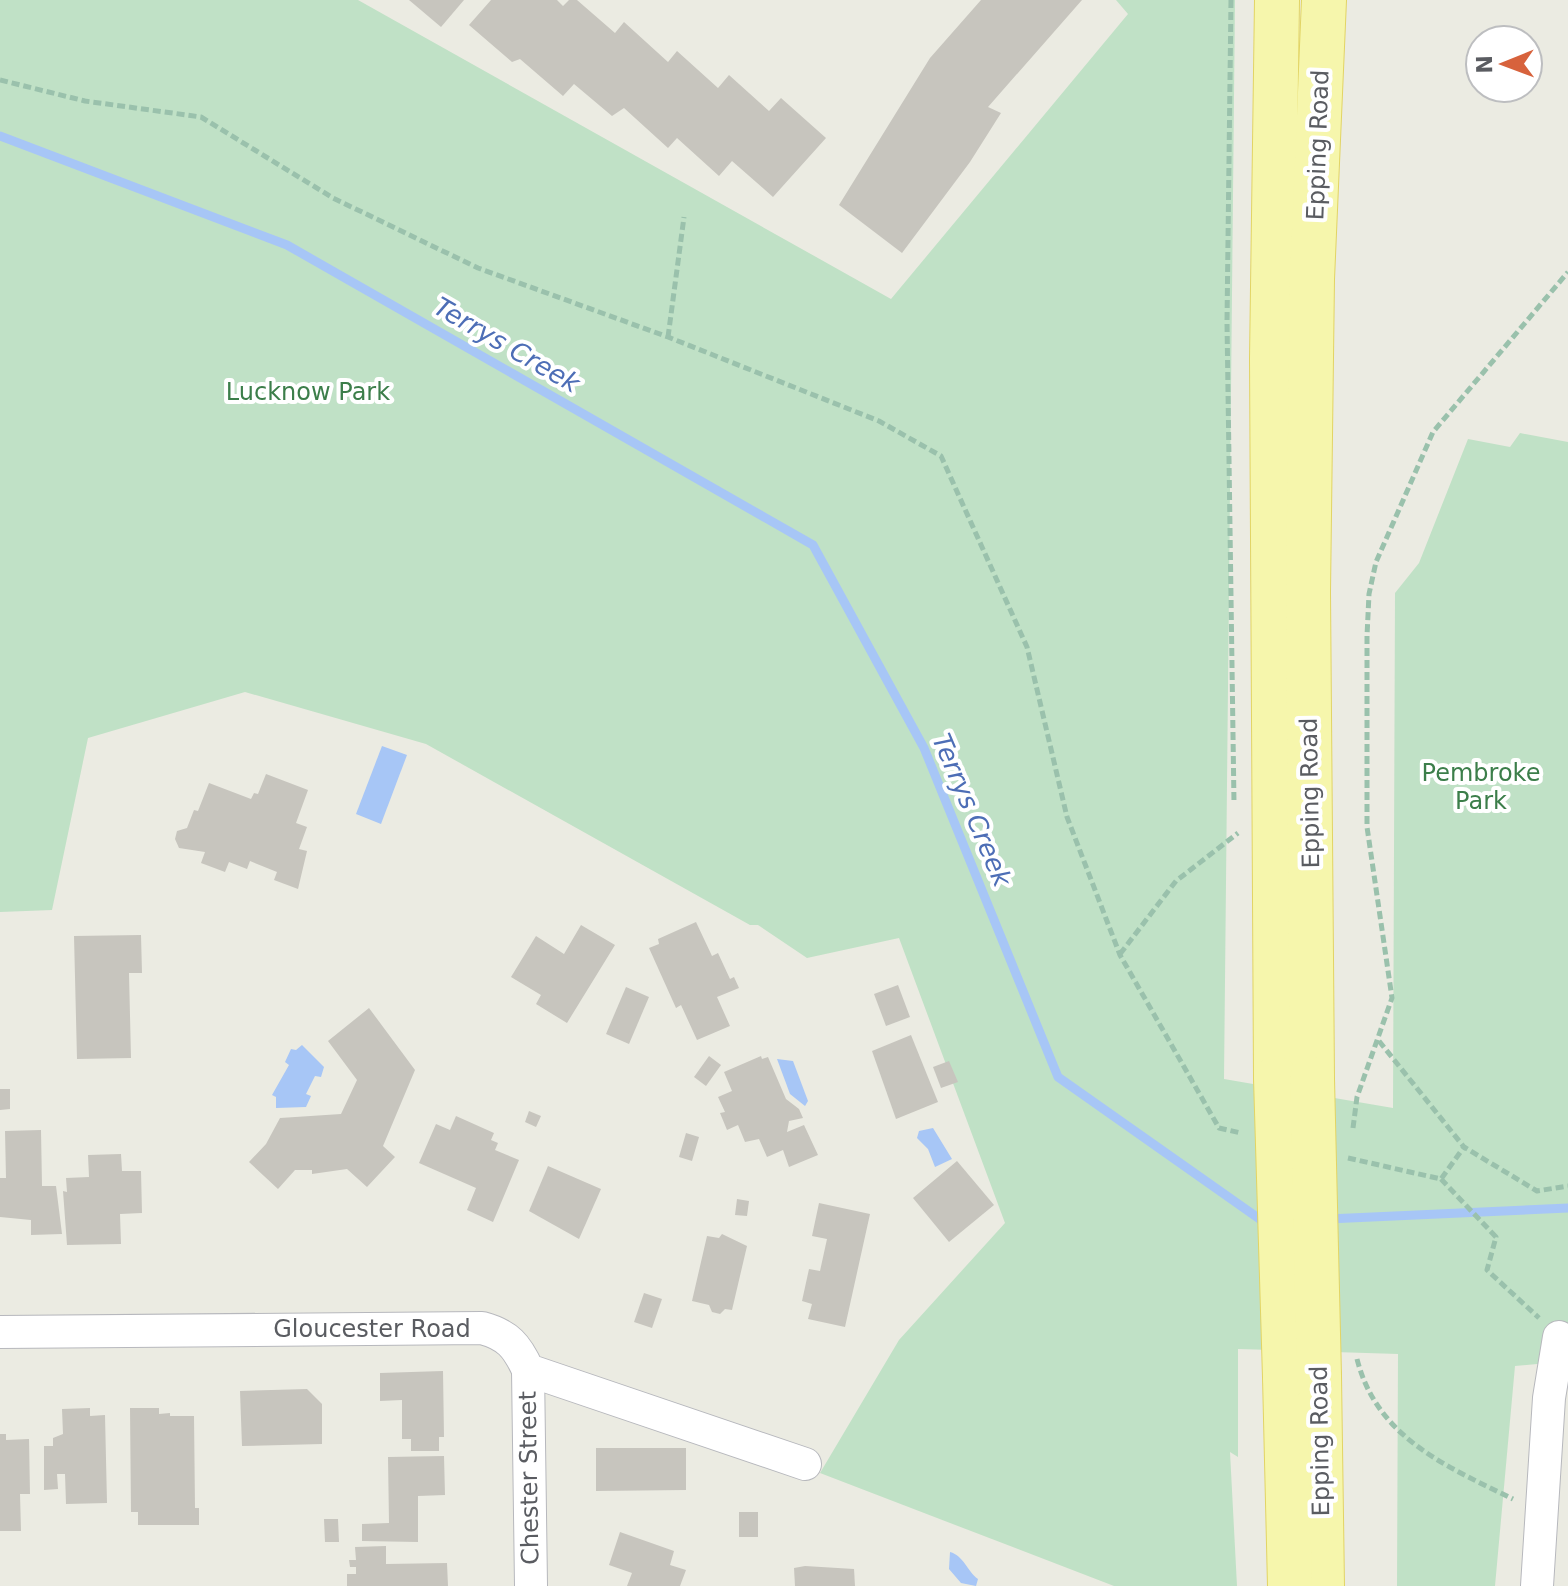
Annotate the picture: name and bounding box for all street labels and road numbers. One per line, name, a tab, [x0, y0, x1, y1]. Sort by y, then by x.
street label: Epping Road	[1301, 69, 1335, 221]
street label: Epping Road	[1295, 717, 1325, 869]
street label: Gloucester Road	[273, 1315, 471, 1343]
street label: Epping Road	[1305, 1365, 1335, 1517]
street label: Chester Street	[513, 1391, 545, 1565]

